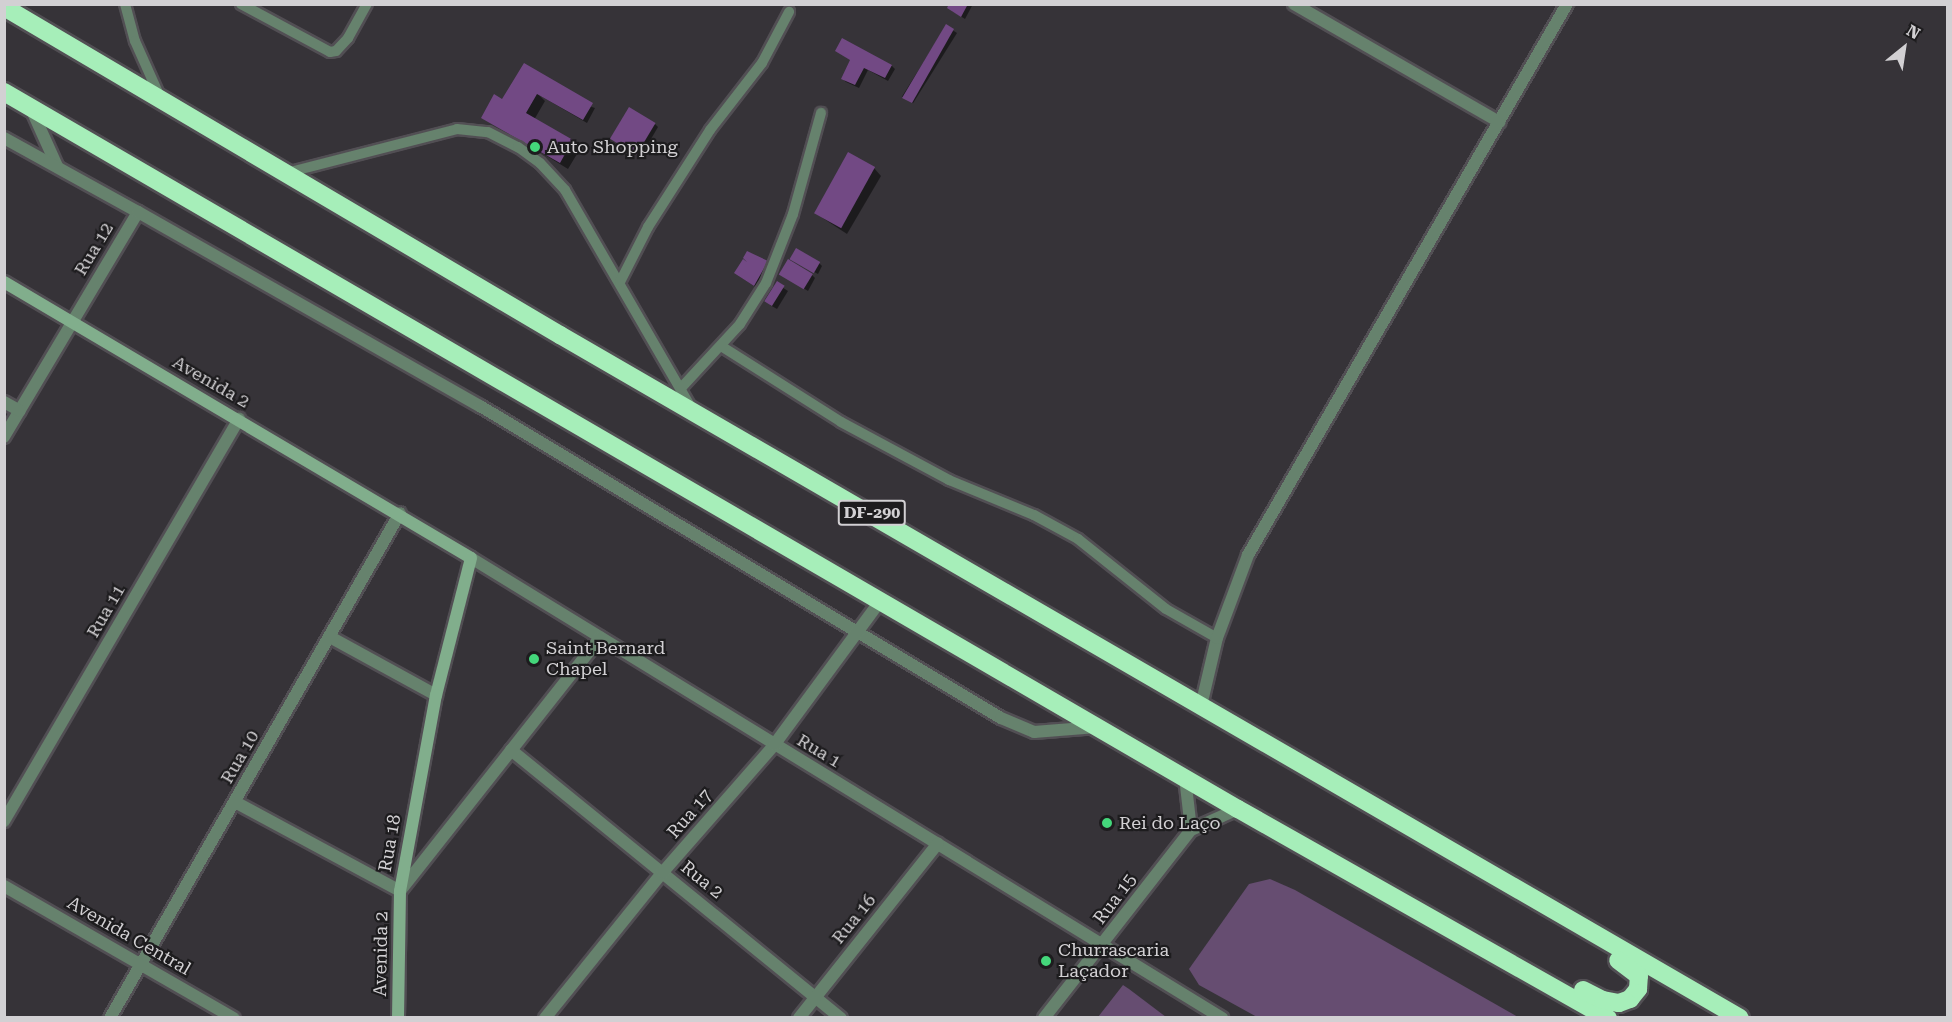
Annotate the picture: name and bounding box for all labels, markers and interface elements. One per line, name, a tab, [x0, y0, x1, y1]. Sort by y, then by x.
north arrow	[1874, 18, 1934, 78]
text: N	[1903, 21, 1923, 43]
place label: Auto Shopping	[547, 136, 678, 158]
marker: Auto Shopping	[528, 140, 542, 154]
street label: Rua 12	[70, 219, 118, 279]
street label: Avenida 2	[169, 351, 253, 413]
road number: DF-290	[838, 500, 906, 526]
street label: Rua 11	[82, 581, 130, 641]
place label: Saint Bernard Chapel	[546, 638, 665, 680]
marker: Saint Bernard Chapel	[527, 652, 541, 666]
street label: Rua 10	[216, 727, 264, 787]
street label: Rua 1	[793, 729, 845, 773]
street label: Rua 17	[663, 785, 717, 843]
place label: Rei do Laço	[1119, 812, 1221, 834]
street label: Rua 18	[374, 813, 406, 873]
marker: Rei do Laço	[1100, 816, 1114, 830]
street label: Rua 2	[677, 857, 727, 903]
street label: Rua 15	[1089, 869, 1141, 929]
street label: Rua 16	[827, 890, 881, 948]
street label: Avenida Central	[63, 892, 195, 980]
street label: Avenida 2	[369, 911, 393, 997]
place label: Churrascaria Laçador	[1058, 940, 1169, 982]
marker: Churrascaria Laçador	[1039, 954, 1053, 968]

